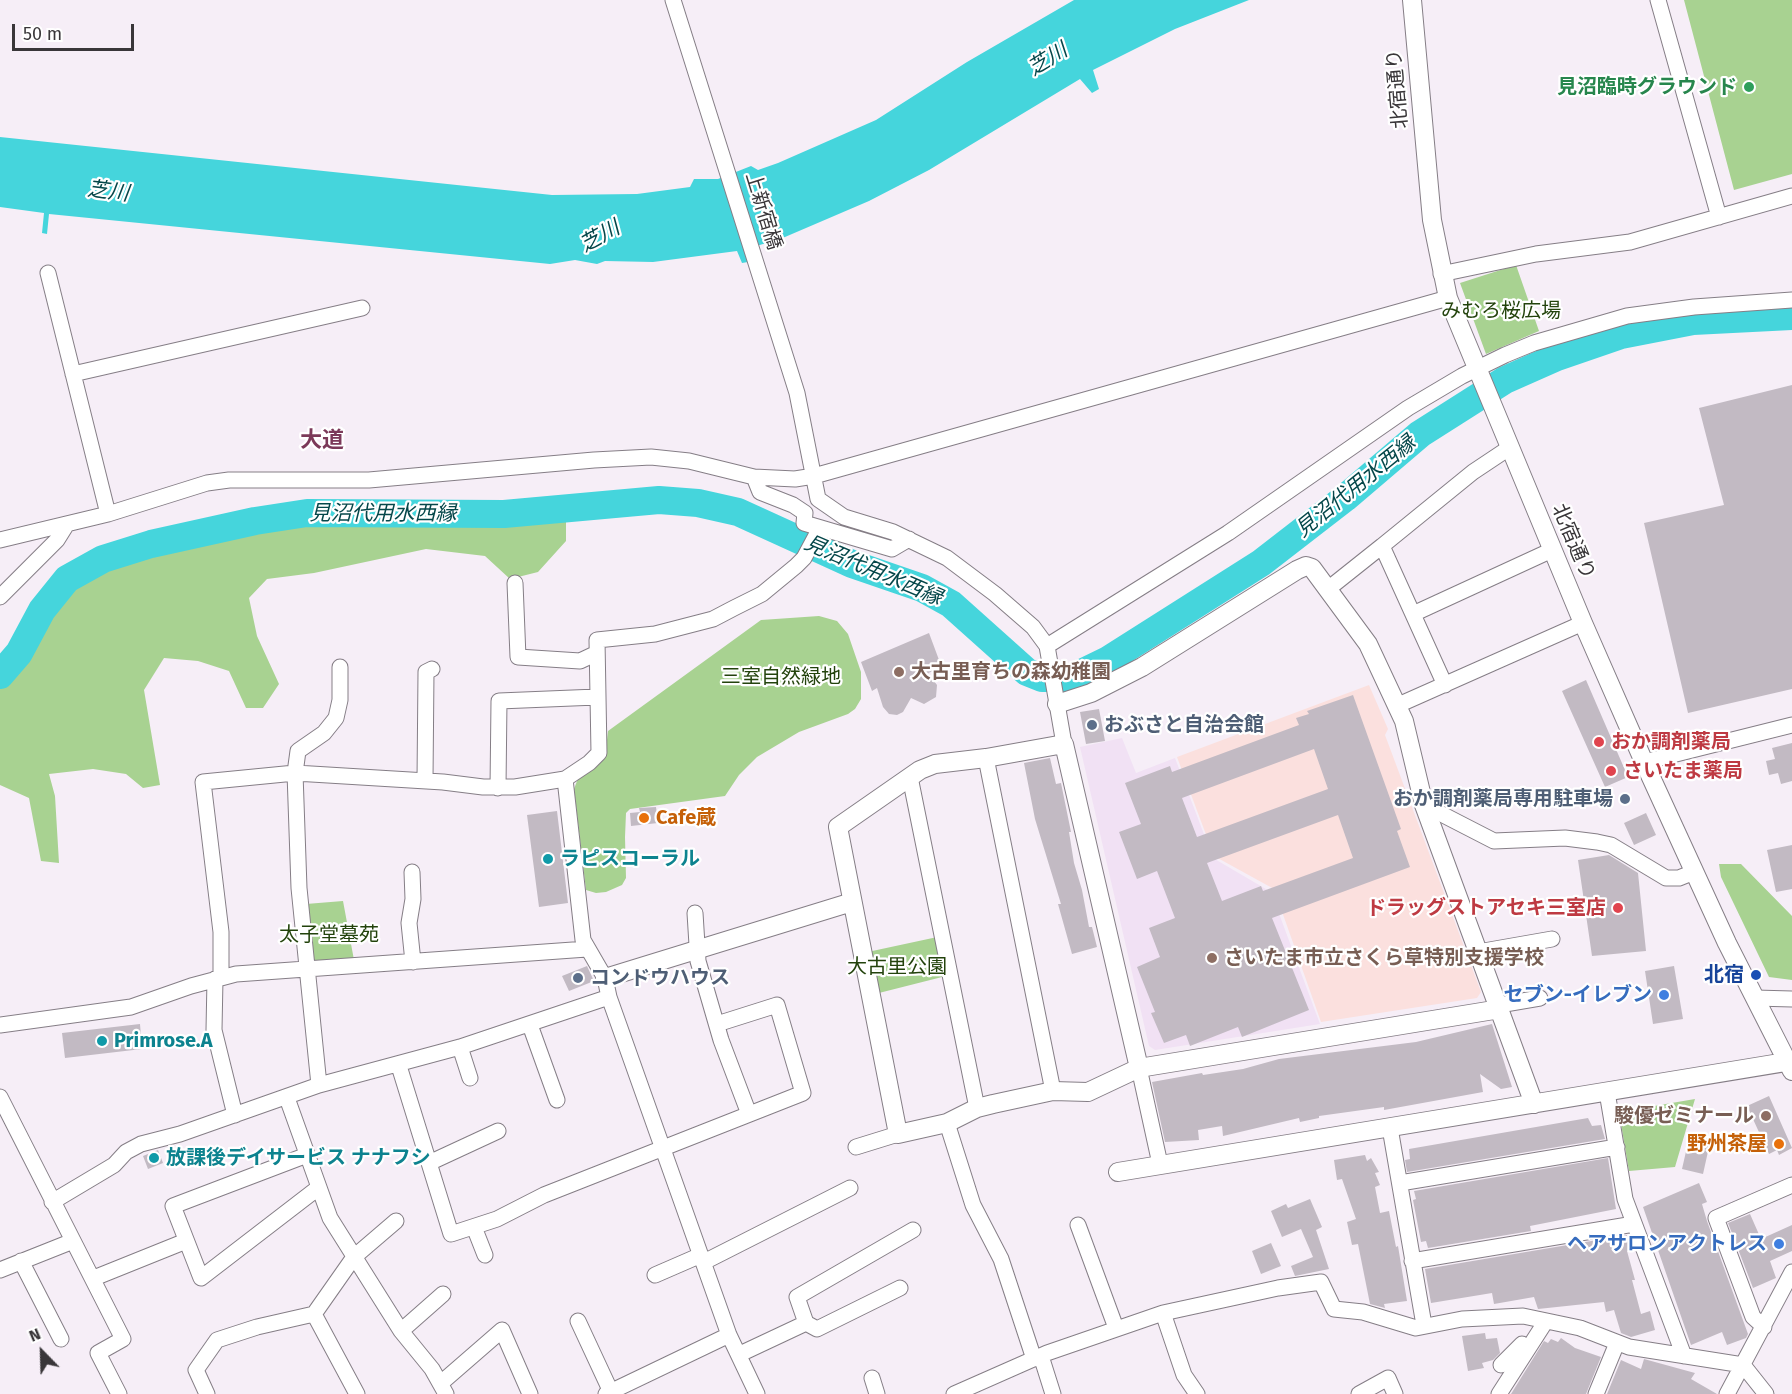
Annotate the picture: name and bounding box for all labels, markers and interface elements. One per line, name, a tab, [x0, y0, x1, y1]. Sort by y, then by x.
scale bar	[15, 12, 136, 50]
text: 50 m	[23, 23, 62, 45]
water label: 芝川	[1024, 38, 1072, 82]
street label: 北宿通り	[1383, 48, 1413, 130]
place label: 見沼臨時グラウンド	[1557, 75, 1737, 99]
marker: 見沼臨時グラウンド	[1742, 80, 1756, 94]
street label: 上新宿橋	[740, 169, 786, 253]
water label: 芝川	[86, 177, 130, 207]
water label: 芝川	[576, 216, 624, 258]
park label: みむろ桜広場	[1441, 299, 1561, 323]
district label: 大道	[300, 428, 344, 454]
water label: 見沼代用水西縁	[1291, 431, 1421, 543]
street label: 北宿通り	[1546, 500, 1600, 584]
water label: 見沼代用水西縁	[310, 501, 456, 527]
water label: 見沼代用水西縁	[800, 531, 946, 611]
place label: 大古里育ちの森幼稚園	[911, 660, 1111, 684]
park label: 三室自然緑地	[721, 665, 841, 689]
marker: 大古里育ちの森幼稚園	[892, 665, 906, 679]
place label: おぶさと自治会館	[1104, 713, 1264, 737]
marker: おぶさと自治会館	[1085, 718, 1099, 732]
place label: おか調剤薬局	[1611, 730, 1731, 754]
marker: おか調剤薬局	[1592, 735, 1606, 749]
place label: さいたま薬局	[1623, 759, 1743, 783]
marker: さいたま薬局	[1604, 764, 1618, 778]
place label: おか調剤薬局専用駐車場	[1393, 787, 1613, 811]
marker: おか調剤薬局専用駐車場	[1618, 792, 1632, 806]
place label: Cafe蔵	[656, 806, 716, 830]
marker: Cafe蔵	[637, 811, 651, 825]
place label: ラピスコーラル	[560, 847, 700, 871]
marker: ラピスコーラル	[541, 852, 555, 866]
place label: ドラッグストアセキ三室店	[1366, 896, 1606, 920]
marker: ドラッグストアセキ三室店	[1611, 901, 1625, 915]
park label: 太子堂墓苑	[279, 923, 379, 947]
place label: さいたま市立さくら草特別支援学校	[1224, 946, 1544, 970]
marker: さいたま市立さくら草特別支援学校	[1205, 951, 1219, 965]
park label: 大古里公園	[847, 955, 947, 979]
place label: 北宿	[1704, 963, 1744, 987]
place label: コンドウハウス	[590, 966, 730, 990]
marker: 北宿	[1749, 968, 1763, 982]
marker: コンドウハウス	[571, 971, 585, 985]
place label: セブン-イレブン	[1504, 983, 1652, 1007]
marker: セブン-イレブン	[1657, 988, 1671, 1002]
place label: Primrose.A	[114, 1029, 213, 1053]
marker: Primrose.A	[95, 1034, 109, 1048]
place label: 駿優ゼミナール	[1614, 1104, 1754, 1128]
marker: 駿優ゼミナール	[1759, 1109, 1773, 1123]
place label: 野州茶屋	[1687, 1132, 1767, 1156]
marker: 野州茶屋	[1772, 1137, 1786, 1151]
place label: 放課後デイサービス ナナフシ	[166, 1146, 431, 1170]
marker: 放課後デイサービス ナナフシ	[147, 1151, 161, 1165]
place label: ヘアサロンアクトレス	[1567, 1232, 1767, 1256]
marker: ヘアサロンアクトレス	[1772, 1237, 1786, 1251]
north arrow	[12, 1322, 72, 1382]
text: N	[26, 1324, 43, 1346]

